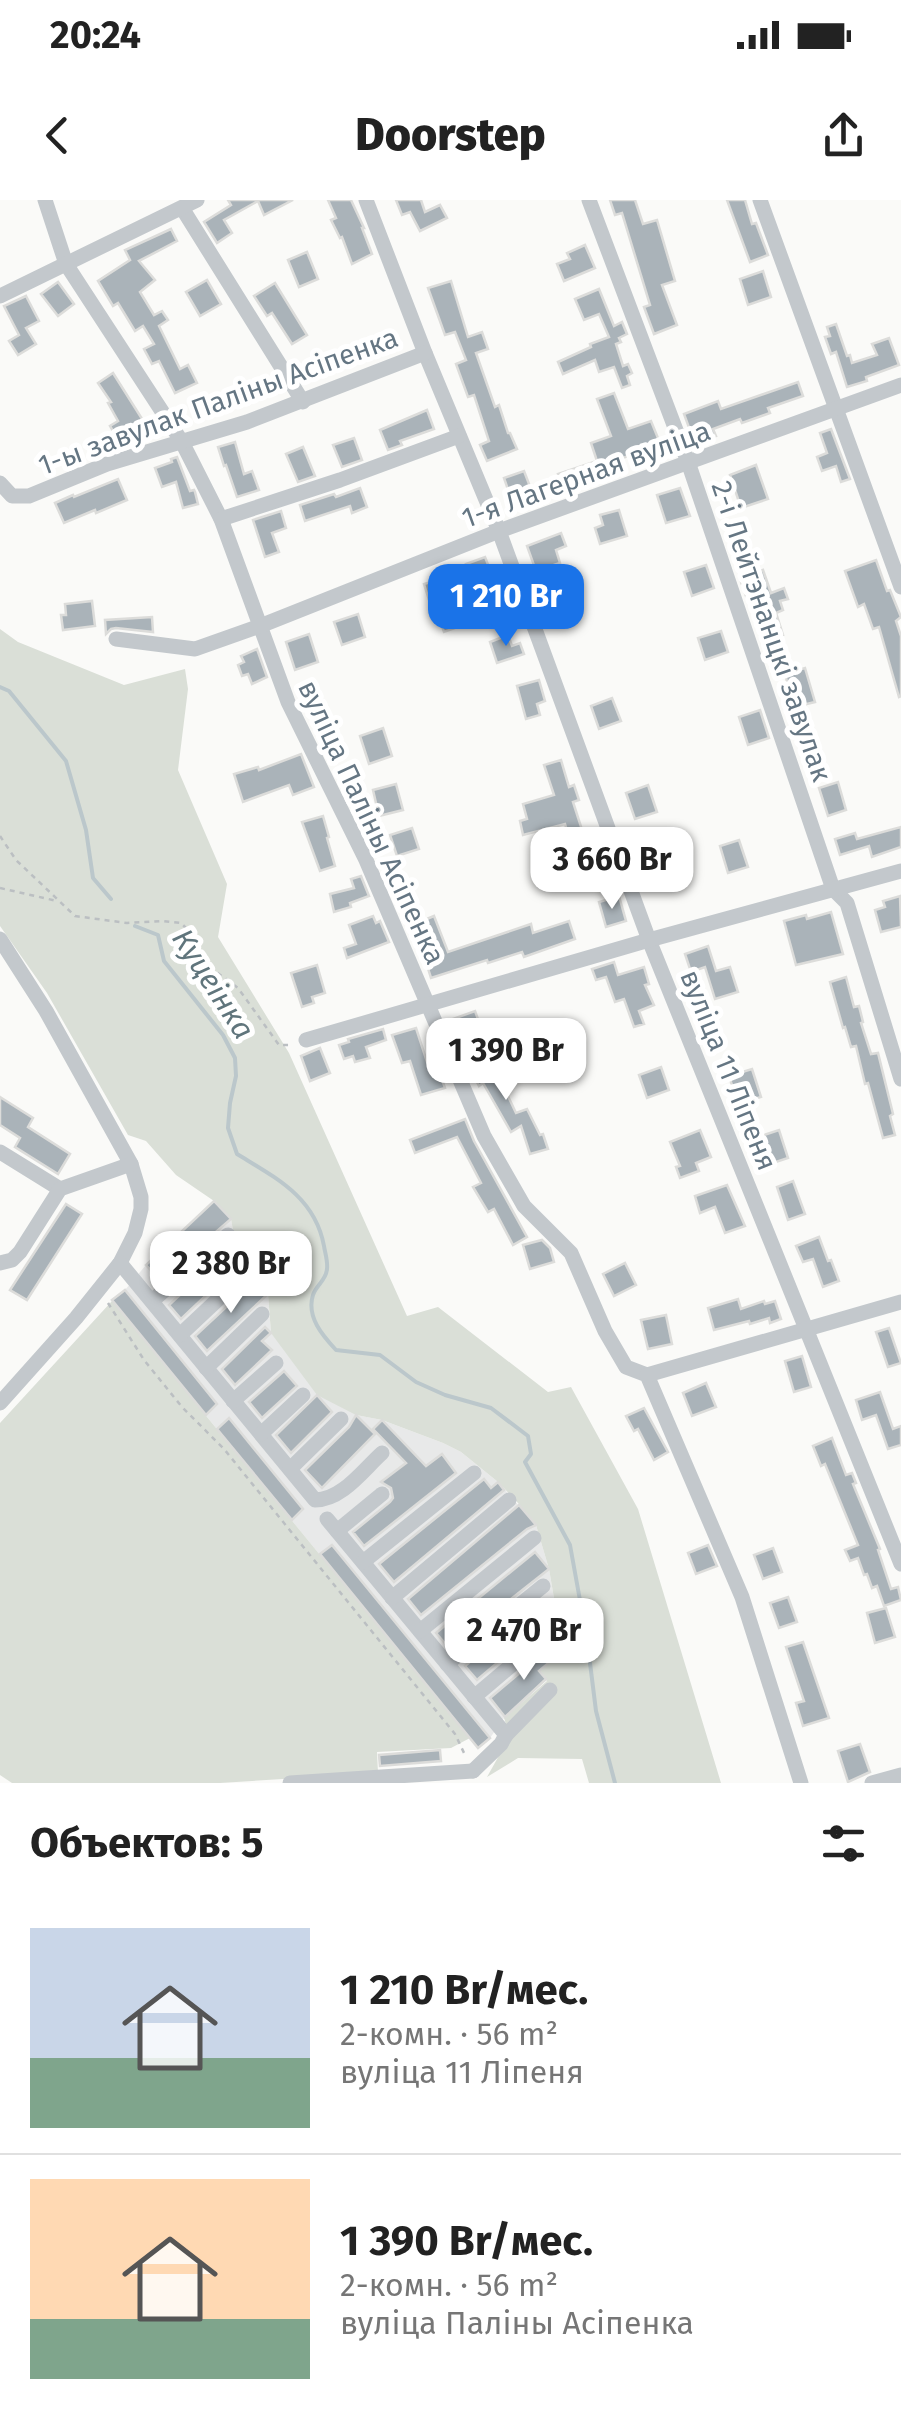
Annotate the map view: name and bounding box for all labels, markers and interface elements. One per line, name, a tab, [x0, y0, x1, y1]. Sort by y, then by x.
text: 20:24	[50, 12, 141, 58]
icon: back	[30, 108, 85, 163]
text: Doorstep	[355, 108, 546, 162]
icon: share	[816, 108, 871, 163]
street label: 1-ы завулак Паліны Асіпенка	[34, 321, 403, 482]
street label: 1-я Лагерная вуліца	[457, 414, 715, 535]
street label: 2-і Лейтэнанцкі завулак	[705, 477, 839, 786]
pin: 1 210 Br	[403, 564, 609, 649]
text: 1 210 Br	[450, 577, 562, 615]
street label: вуліца Паліны Асіпенка	[291, 675, 452, 970]
pin: 3 660 Br	[509, 827, 715, 912]
text: 3 660 Br	[552, 840, 672, 878]
water label: Куцеінка	[164, 922, 262, 1046]
street label: вуліца 11 Ліпеня	[673, 965, 784, 1175]
pin: 1 390 Br	[403, 1018, 609, 1103]
text: 1 390 Br	[448, 1031, 564, 1069]
pin: 2 380 Br	[128, 1231, 334, 1316]
text: 2 380 Br	[172, 1244, 290, 1282]
pin: 2 470 Br	[421, 1598, 627, 1683]
text: 2 470 Br	[467, 1611, 581, 1649]
icon: filters	[816, 1816, 871, 1871]
text: Объектов: 5	[30, 1818, 263, 1868]
text: 1 210 Br/мес.	[340, 1965, 588, 2015]
icon: home	[110, 1968, 230, 2088]
text: 2-комн. · 56 m²	[340, 2015, 558, 2053]
text: вуліца 11 Ліпеня	[340, 2053, 584, 2091]
text: 1 390 Br/мес.	[340, 2216, 593, 2266]
icon: home	[110, 2219, 230, 2339]
text: 2-комн. · 56 m²	[340, 2266, 558, 2304]
text: вуліца Паліны Асіпенка	[340, 2304, 694, 2342]

